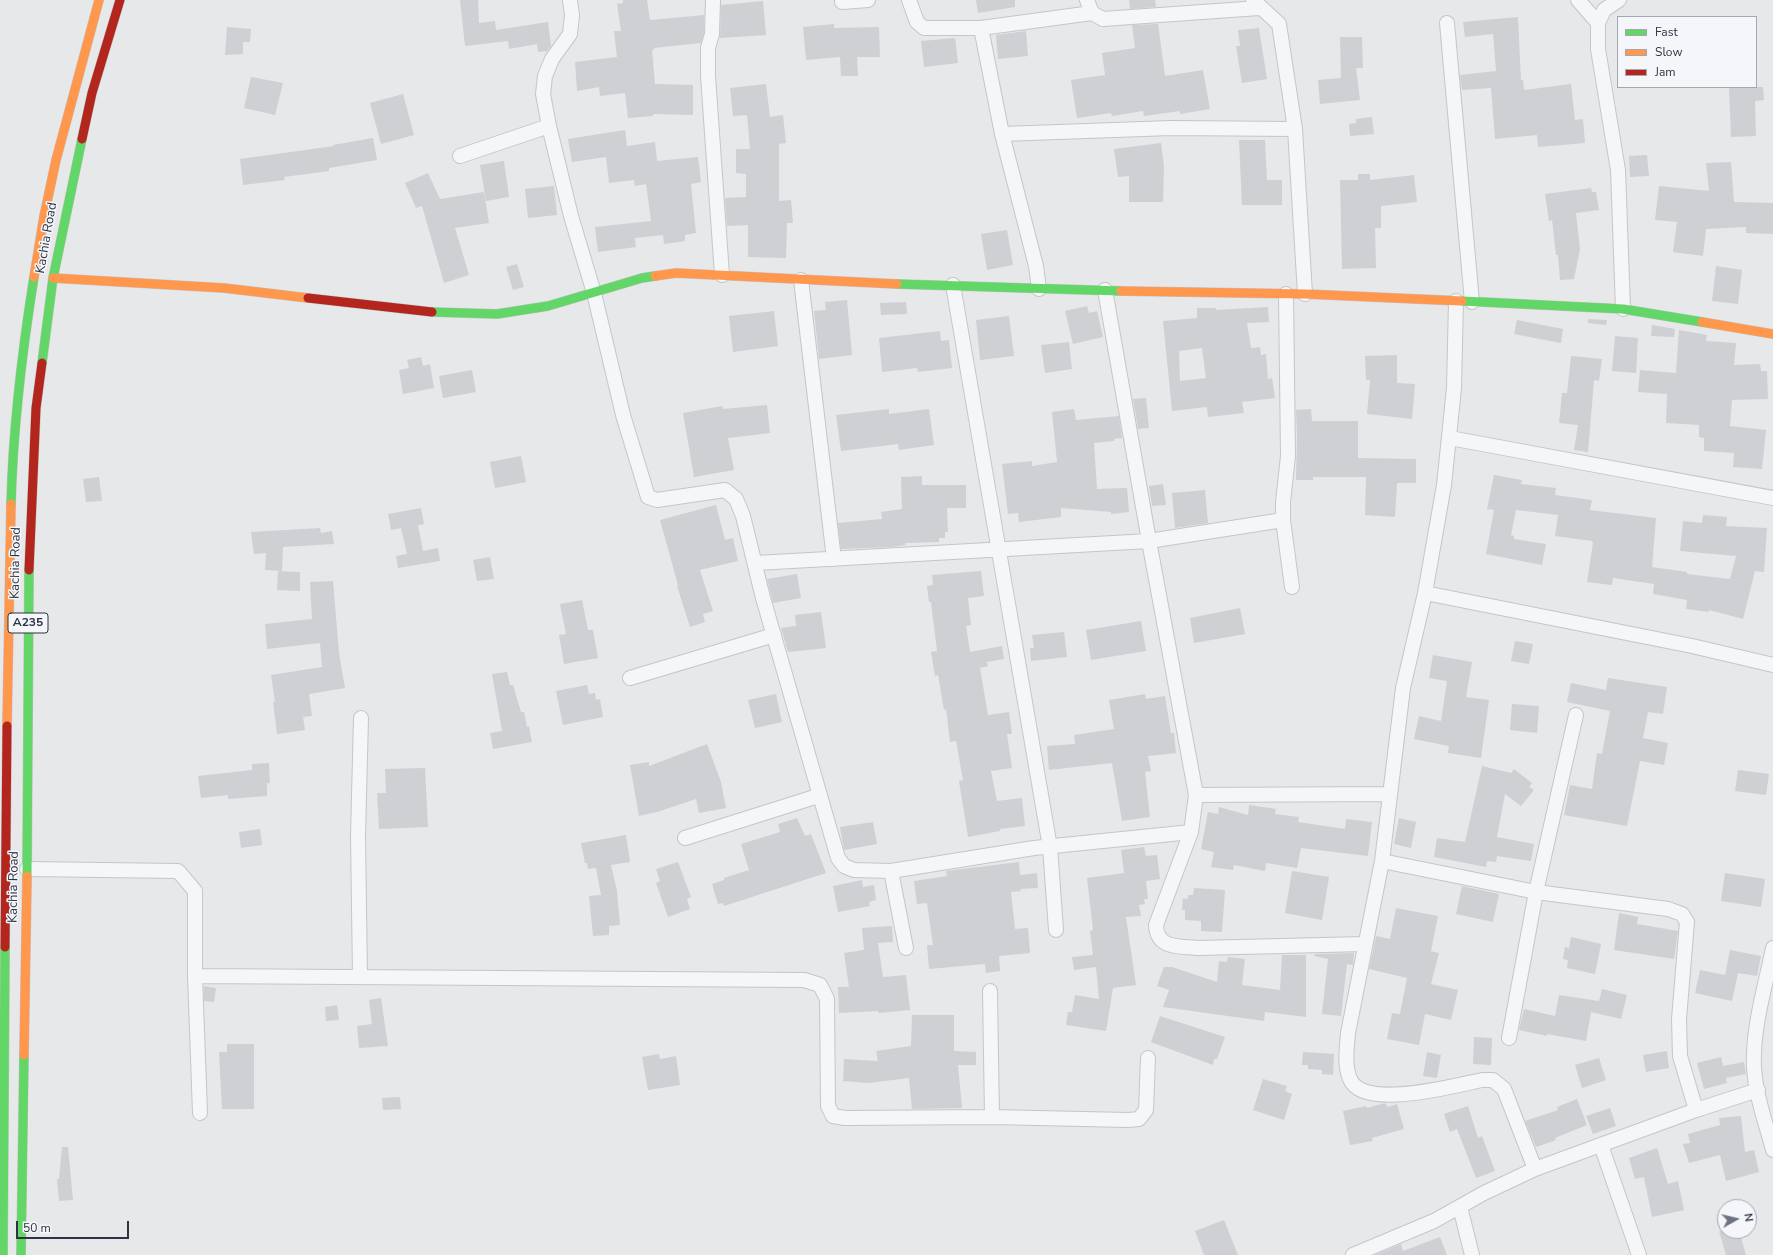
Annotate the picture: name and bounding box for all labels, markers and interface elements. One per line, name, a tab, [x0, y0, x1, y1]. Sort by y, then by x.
legend	[1617, 16, 1757, 88]
text: Fast	[1655, 24, 1678, 40]
text: Slow	[1655, 44, 1683, 60]
text: Jam	[1655, 64, 1676, 80]
street label: Kachia Road	[33, 201, 61, 275]
street label: Kachia Road	[8, 527, 24, 599]
road number: A235	[8, 613, 48, 633]
street label: Kachia Road	[6, 851, 22, 923]
north arrow	[1717, 1199, 1757, 1239]
text: N	[1740, 1212, 1756, 1223]
scale bar	[18, 1213, 131, 1239]
text: 50 m	[23, 1220, 51, 1236]

